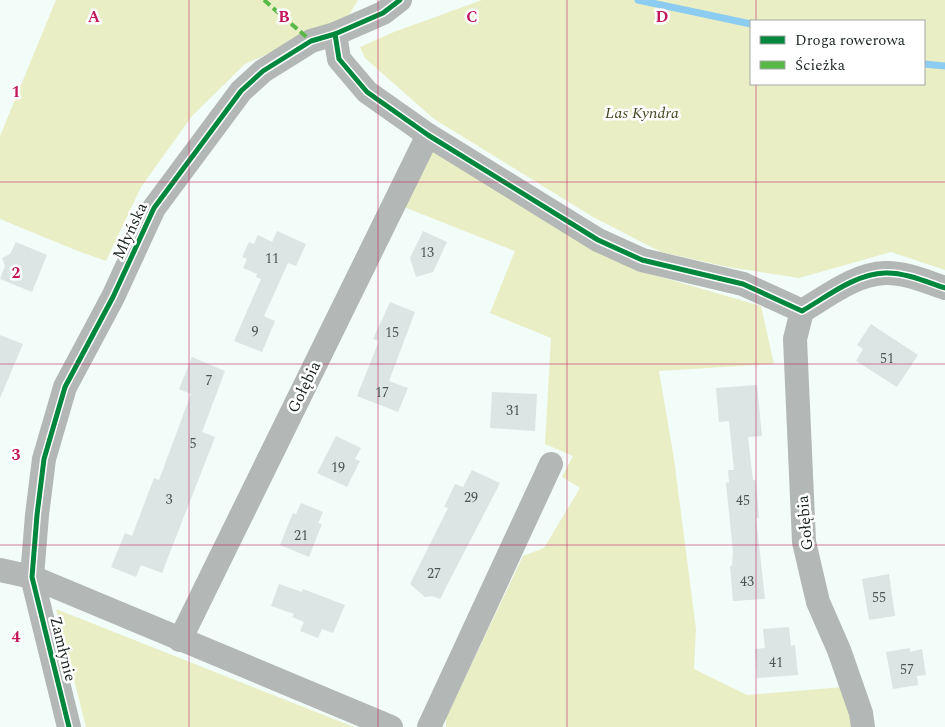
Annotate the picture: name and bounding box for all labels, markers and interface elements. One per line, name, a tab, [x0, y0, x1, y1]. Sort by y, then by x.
text: A	[88, 5, 101, 29]
text: B	[278, 5, 290, 29]
text: C	[466, 5, 478, 29]
text: D	[656, 5, 669, 29]
legend	[750, 20, 925, 85]
text: Droga rowerowa	[795, 29, 906, 52]
text: Ścieżka	[795, 54, 846, 77]
text: 1	[12, 80, 20, 104]
park label: Las Kyndra	[605, 101, 679, 125]
street label: Młyńska	[106, 198, 154, 263]
house number: 13	[420, 242, 434, 263]
house number: 11	[265, 248, 279, 269]
text: 2	[12, 261, 21, 285]
house number: 9	[252, 321, 259, 342]
house number: 15	[385, 322, 399, 343]
house number: 51	[880, 348, 894, 369]
street label: Gołębia	[281, 357, 327, 417]
house number: 7	[206, 370, 213, 391]
house number: 17	[375, 382, 389, 403]
house number: 31	[506, 400, 520, 421]
house number: 5	[190, 433, 197, 454]
text: 3	[12, 443, 21, 467]
house number: 19	[331, 457, 345, 478]
house number: 29	[464, 487, 478, 508]
house number: 3	[166, 489, 173, 510]
house number: 45	[736, 490, 750, 511]
street label: Gołębia	[791, 494, 819, 552]
house number: 21	[294, 525, 308, 546]
house number: 27	[427, 563, 441, 584]
house number: 43	[740, 571, 754, 592]
house number: 55	[872, 587, 886, 608]
street label: Zamłynie	[43, 614, 83, 684]
text: 4	[12, 625, 21, 649]
house number: 41	[769, 652, 783, 673]
house number: 57	[900, 659, 914, 680]

